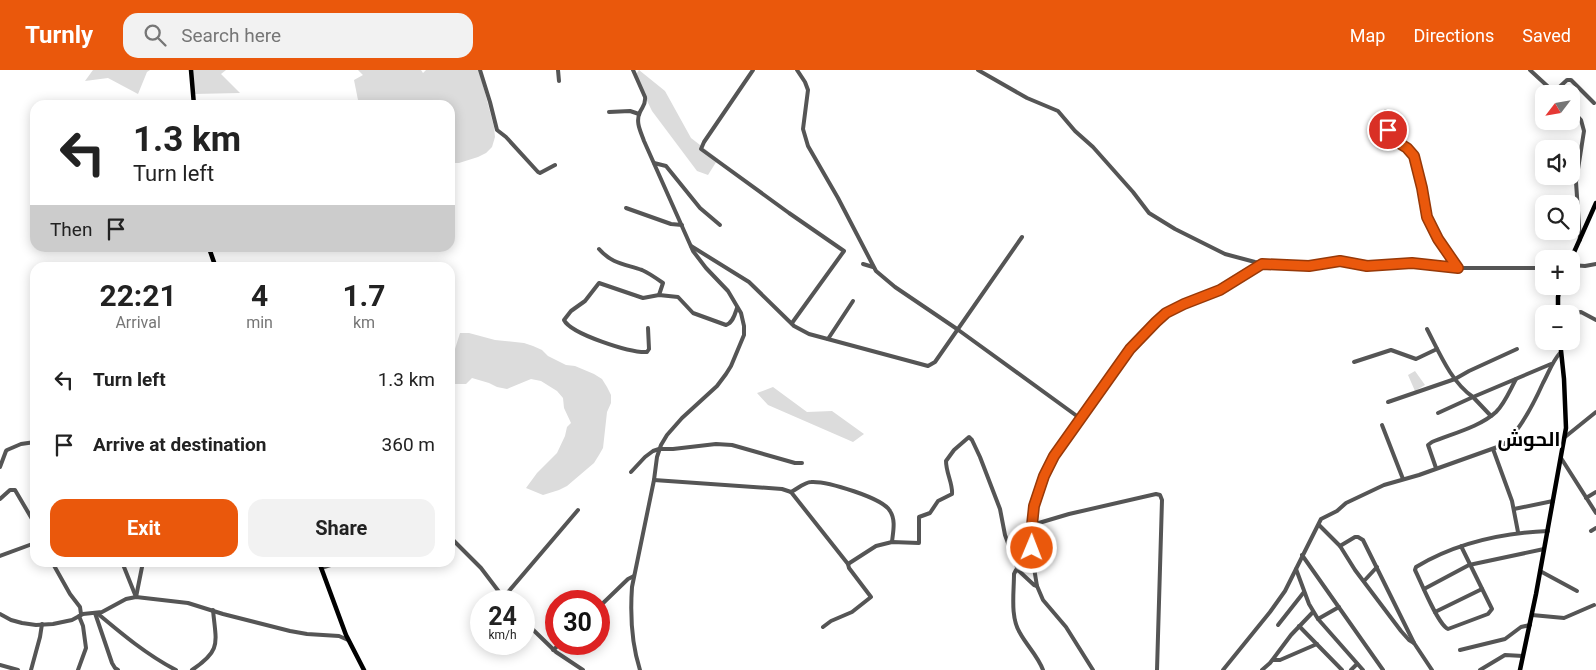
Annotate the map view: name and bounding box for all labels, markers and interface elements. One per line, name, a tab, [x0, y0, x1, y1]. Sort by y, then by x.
search box	[123, 13, 473, 58]
text: Turnly	[25, 21, 93, 49]
icon: search	[141, 21, 169, 49]
text: Search here	[181, 24, 281, 47]
text: Map	[1350, 25, 1385, 46]
text: Directions	[1413, 25, 1494, 46]
text: Saved	[1522, 25, 1571, 46]
north arrow	[1535, 85, 1580, 130]
map controls	[1535, 85, 1580, 350]
pin	[1367, 109, 1409, 151]
icon: arrive	[1374, 116, 1402, 144]
text: 1.3 km	[133, 119, 241, 160]
icon: left	[50, 120, 115, 185]
button: sound	[1535, 140, 1580, 185]
text: Turn left	[133, 161, 214, 186]
button: search	[1535, 195, 1580, 240]
icon: arrive	[102, 215, 130, 243]
text: Then	[50, 218, 92, 241]
button: +	[1535, 250, 1580, 295]
text: 22:21	[99, 278, 177, 313]
text: 4	[251, 278, 268, 313]
text: 1.7	[342, 278, 386, 313]
button: −	[1535, 305, 1580, 350]
text: Arrival	[115, 313, 161, 332]
text: min	[246, 313, 273, 332]
text: km	[353, 313, 375, 332]
icon: left	[50, 366, 78, 394]
text: Turn left	[93, 368, 166, 391]
text: 1.3 km	[378, 368, 435, 391]
district label: الحوش	[1497, 427, 1561, 451]
icon: arrive	[50, 431, 78, 459]
text: Arrive at destination	[93, 433, 266, 456]
text: 360 m	[382, 433, 435, 456]
button: Exit	[50, 499, 238, 557]
button: Share	[248, 499, 435, 557]
position arrow	[1005, 521, 1057, 573]
speed limit sign: 30	[545, 590, 610, 655]
text: 24	[488, 602, 517, 631]
text: km/h	[488, 628, 517, 642]

